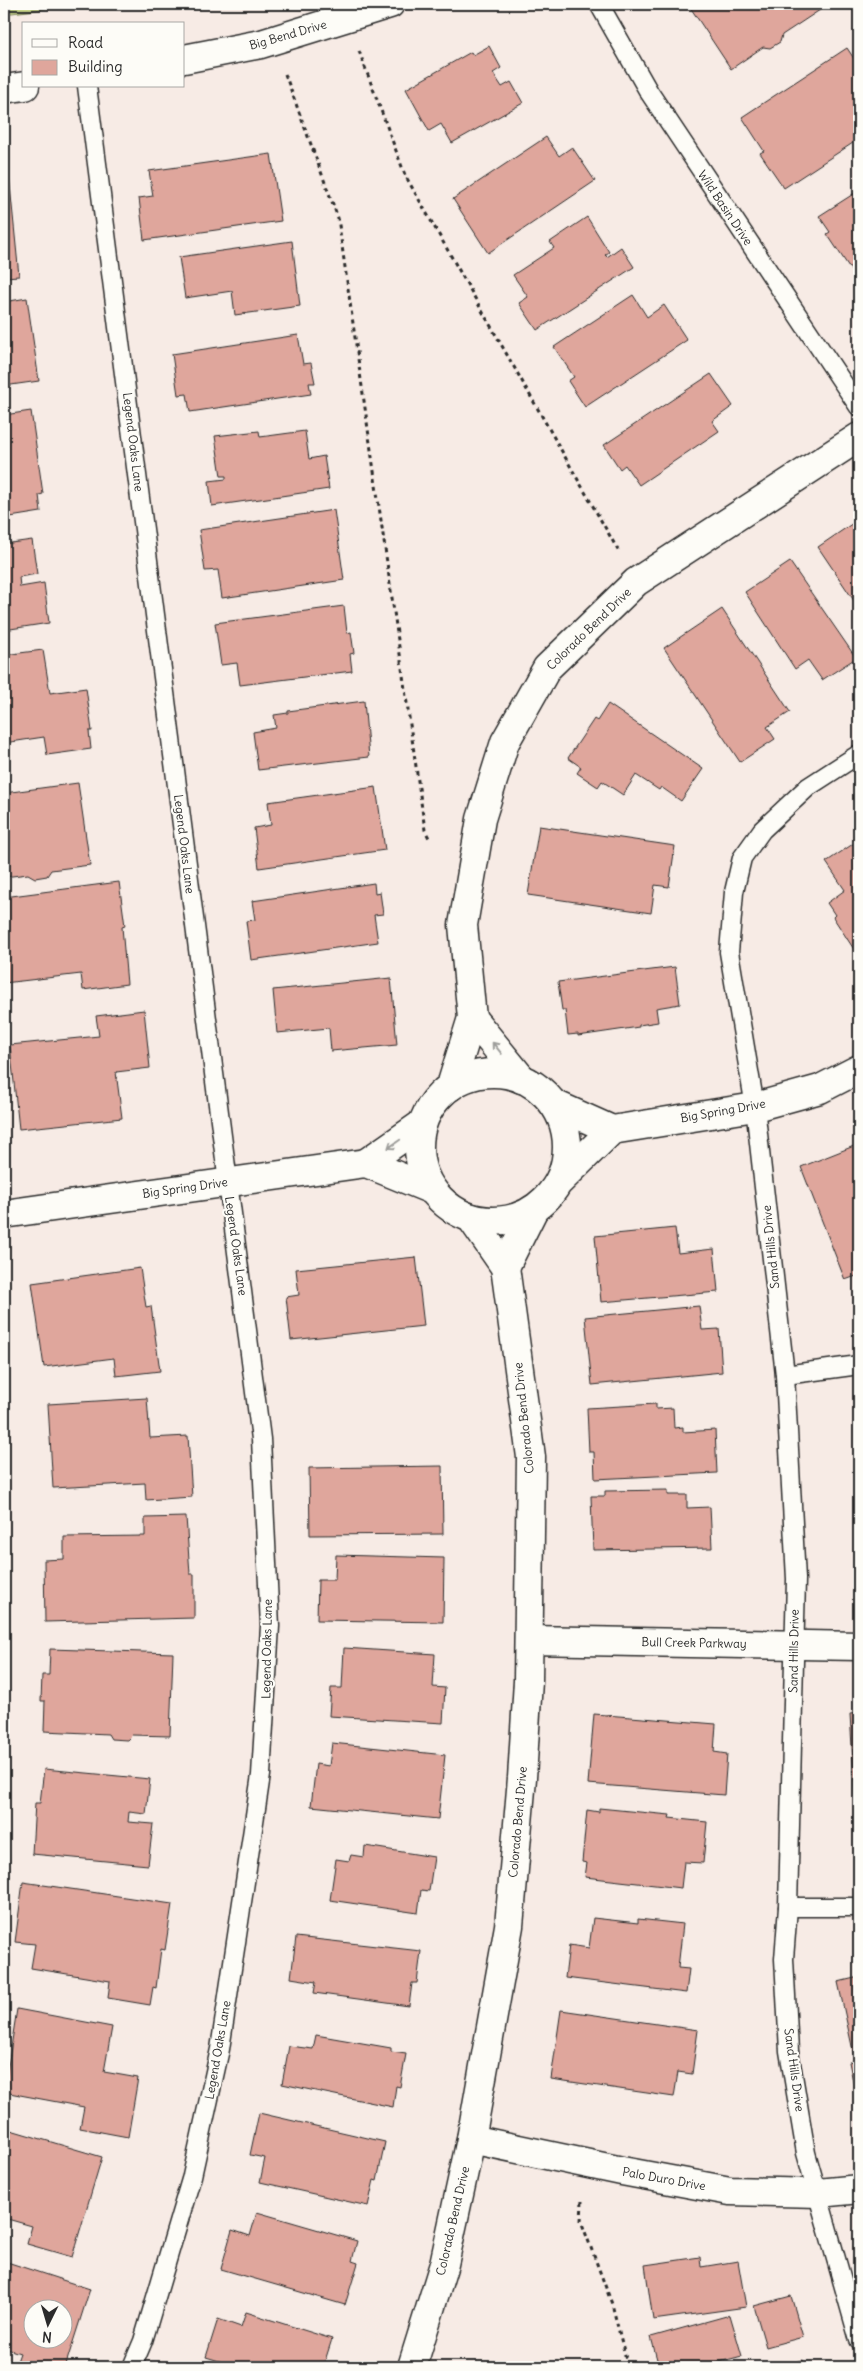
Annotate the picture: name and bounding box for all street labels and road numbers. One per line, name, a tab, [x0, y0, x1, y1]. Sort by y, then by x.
street label: Big Bend Drive	[248, 16, 328, 53]
street label: Wild Basin Drive	[695, 167, 756, 248]
street label: Legend Oaks Lane	[120, 391, 147, 492]
street label: Colorado Bend Drive	[543, 584, 634, 673]
street label: Legend Oaks Lane	[171, 793, 198, 894]
street label: Big Spring Drive	[679, 1096, 767, 1125]
street label: Big Spring Drive	[141, 1174, 229, 1201]
street label: Legend Oaks Lane	[222, 1195, 251, 1296]
street label: Sand Hills Drive	[759, 1205, 782, 1289]
street label: Colorado Bend Drive	[510, 1362, 537, 1474]
street label: Legend Oaks Lane	[258, 1599, 275, 1699]
street label: Sand Hills Drive	[785, 1609, 802, 1693]
street label: Bull Creek Parkway	[641, 1634, 747, 1651]
street label: Colorado Bend Drive	[505, 1766, 530, 1878]
street label: Legend Oaks Lane	[201, 1999, 234, 2100]
street label: Sand Hills Drive	[781, 2027, 808, 2112]
street label: Palo Duro Drive	[621, 2164, 707, 2193]
street label: Colorado Bend Drive	[433, 2165, 472, 2277]

